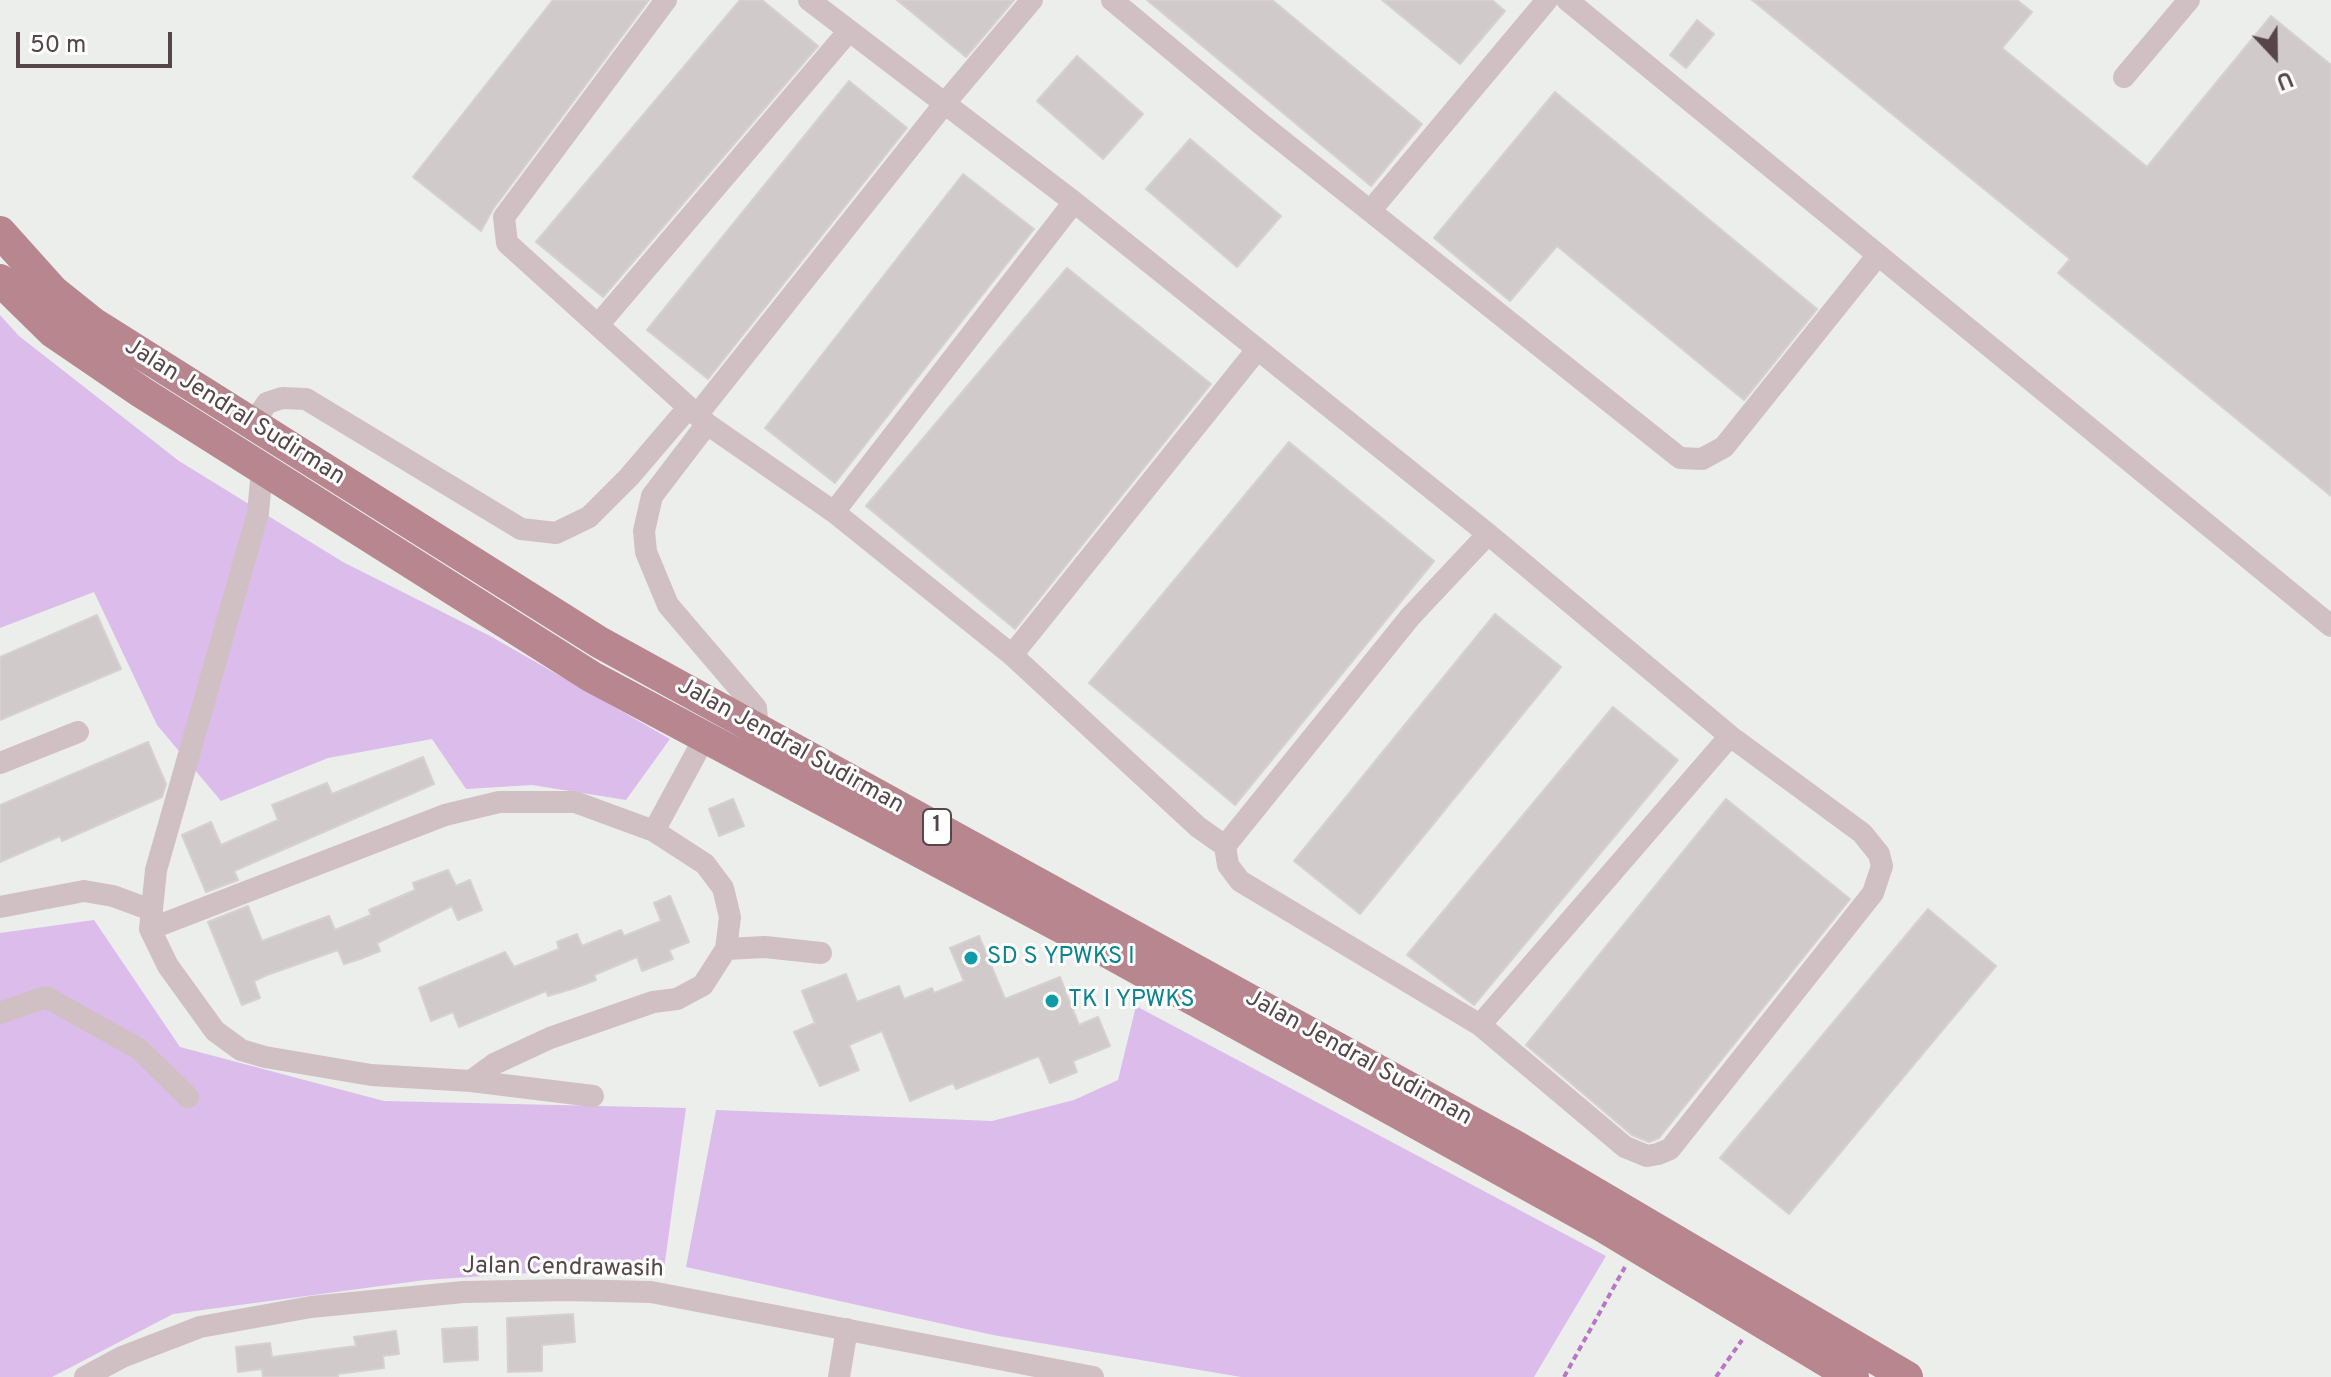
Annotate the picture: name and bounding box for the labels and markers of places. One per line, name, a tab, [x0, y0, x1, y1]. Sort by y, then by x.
place label: SD S YPWKS I	[987, 944, 1135, 972]
marker: SD S YPWKS I	[962, 949, 980, 967]
place label: TK I YPWKS	[1068, 987, 1195, 1015]
marker: TK I YPWKS	[1043, 992, 1061, 1010]

